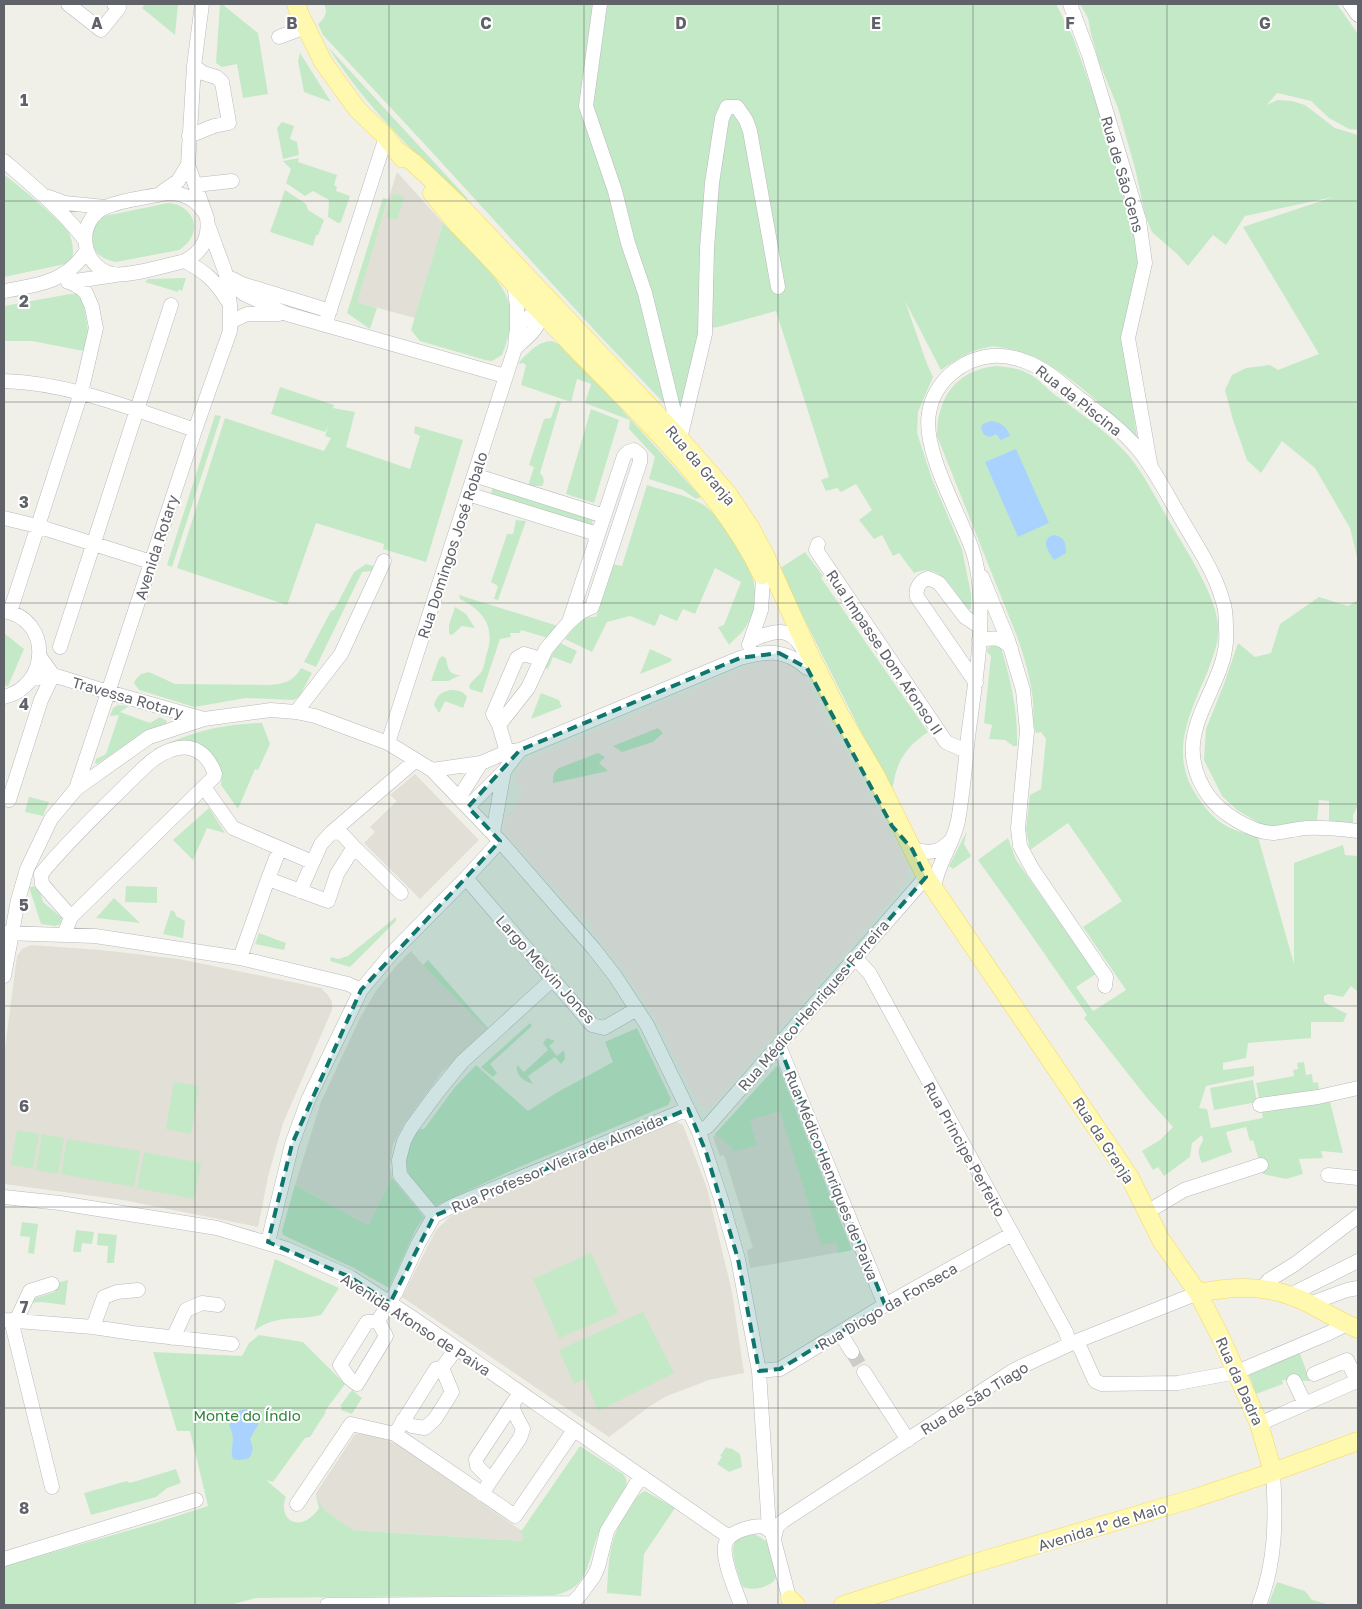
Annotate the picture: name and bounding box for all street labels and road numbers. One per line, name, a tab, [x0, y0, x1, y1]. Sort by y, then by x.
street label: Rua de São Gens	[1098, 114, 1148, 234]
street label: Rua da Piscina	[1032, 361, 1126, 439]
street label: Rua da Granja	[662, 421, 740, 509]
street label: Rua Domingos José Robalo	[413, 449, 491, 641]
street label: Avenida Rotary	[131, 492, 182, 602]
street label: Rua Impasse Dom Afonso II	[823, 566, 947, 738]
street label: Travessa Rotary	[70, 673, 186, 722]
street label: Largo Melvin Jones	[493, 911, 599, 1027]
street label: Rua Médico Henriques Ferreira	[734, 916, 892, 1094]
street label: Rua Médico Henriques de Paiva	[781, 1067, 883, 1283]
street label: Rua Principe Perfeito	[920, 1078, 1010, 1220]
street label: Rua da Granja	[1069, 1094, 1139, 1186]
street label: Rua Professor Vieira de Almeida	[448, 1110, 666, 1216]
street label: Rua Diogo da Fonseca	[814, 1259, 960, 1353]
street label: Avenida Afonso de Paiva	[338, 1269, 494, 1379]
street label: Rua da Dadra	[1212, 1334, 1268, 1428]
street label: Rua de São Tiago	[917, 1358, 1031, 1438]
street label: Avenida 1º de Maio	[1036, 1498, 1168, 1554]

